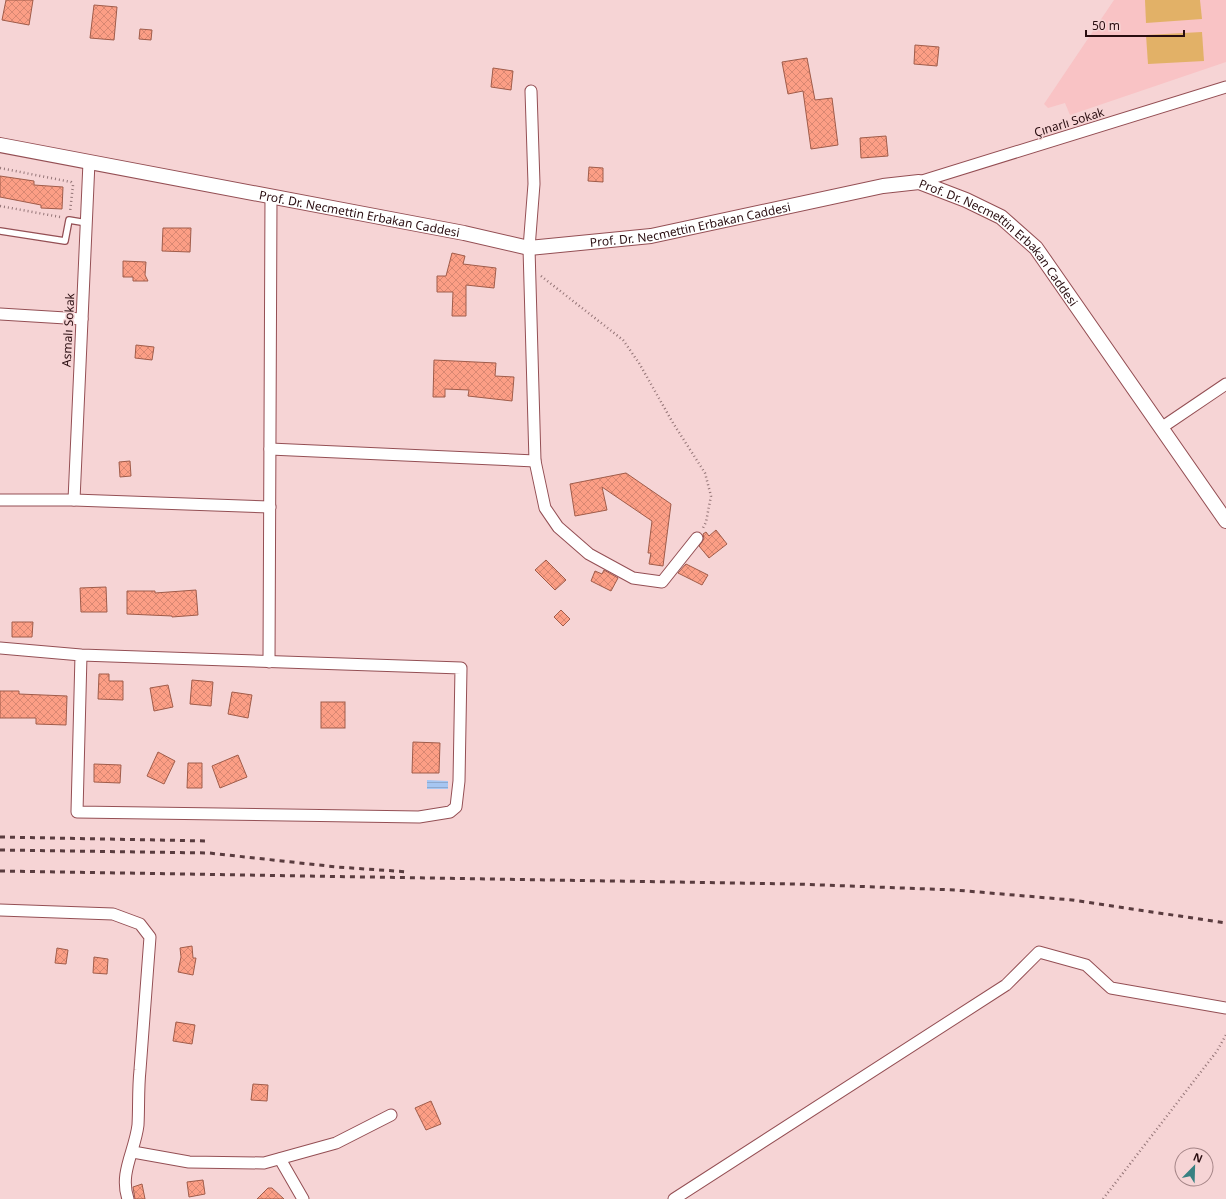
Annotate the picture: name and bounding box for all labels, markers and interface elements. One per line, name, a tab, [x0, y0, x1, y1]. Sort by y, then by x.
scale bar	[1086, 12, 1184, 38]
text: 50 m	[1092, 17, 1120, 34]
street label: Çınarlı Sokak	[1032, 103, 1107, 141]
street label: Prof. Dr. Necmettin Erbakan Caddesi	[917, 174, 1082, 309]
street label: Prof. Dr. Necmettin Erbakan Caddesi	[258, 186, 461, 241]
street label: Prof. Dr. Necmettin Erbakan Caddesi	[589, 198, 792, 250]
street label: Asmalı Sokak	[58, 292, 78, 367]
north arrow	[1174, 1147, 1214, 1187]
text: N	[1191, 1149, 1205, 1166]

